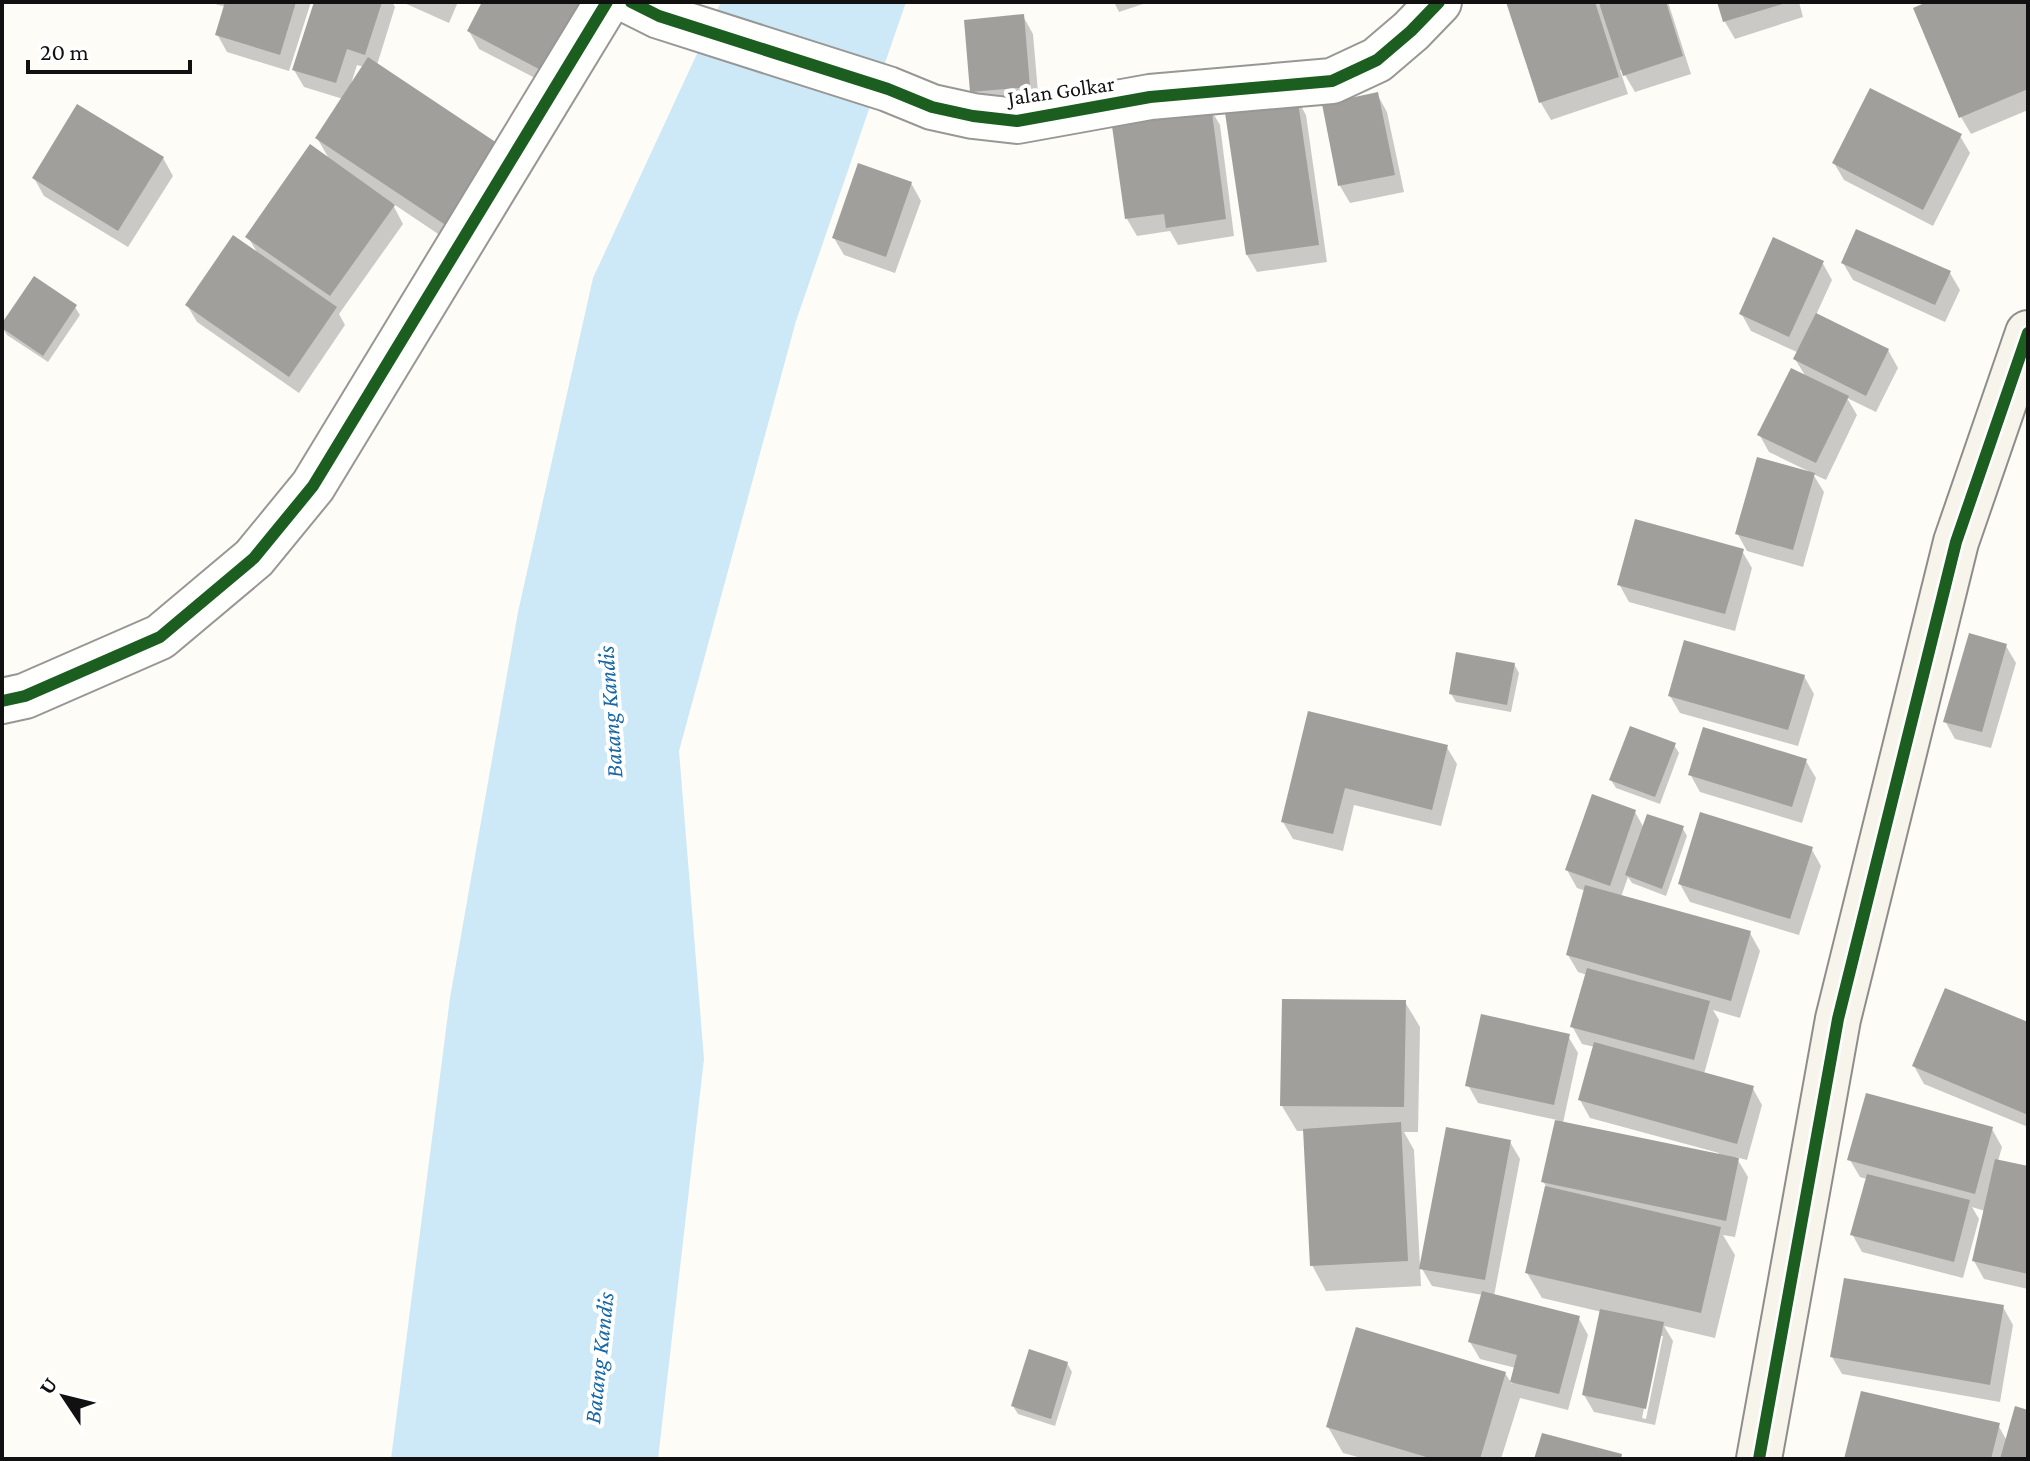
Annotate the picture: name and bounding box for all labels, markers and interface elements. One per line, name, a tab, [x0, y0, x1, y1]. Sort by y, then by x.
scale bar	[28, 24, 190, 74]
text: 20 m	[40, 38, 89, 65]
street label: Jalan Golkar	[1004, 71, 1116, 111]
water label: Batang Kandis	[591, 645, 628, 779]
water label: Batang Kandis	[578, 1290, 619, 1425]
north arrow	[24, 1357, 104, 1437]
text: U	[33, 1372, 63, 1399]

